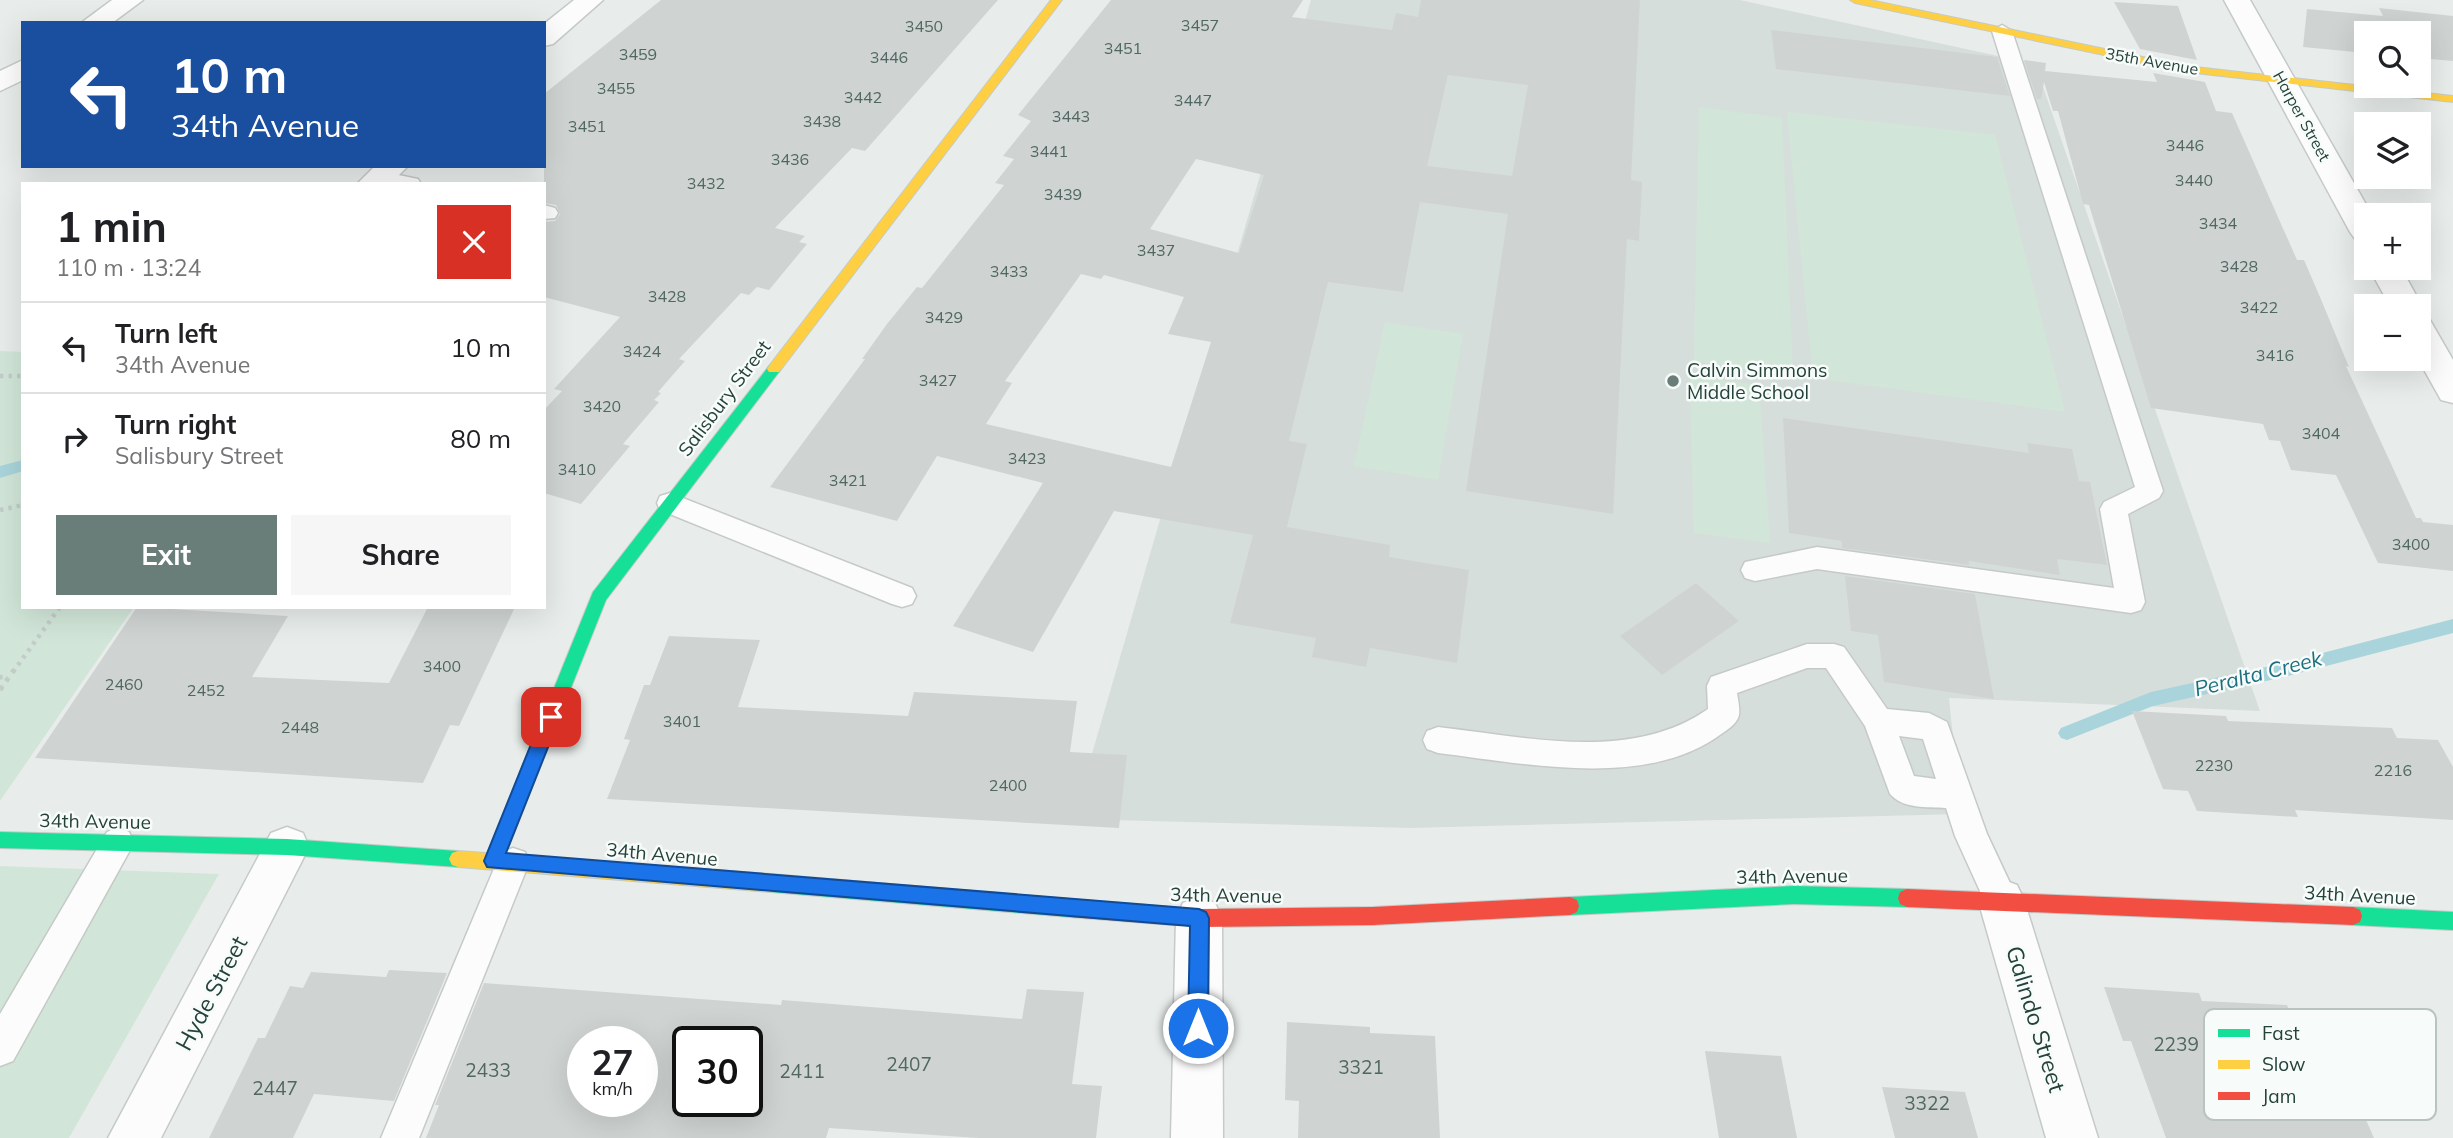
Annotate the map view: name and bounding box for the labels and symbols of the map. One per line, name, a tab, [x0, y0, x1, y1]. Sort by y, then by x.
house number: 3457	[1181, 15, 1219, 35]
house number: 3450	[905, 16, 943, 36]
house number: 3451	[1104, 38, 1142, 58]
street label: 35th Avenue	[2104, 43, 2200, 79]
house number: 3459	[619, 44, 657, 64]
house number: 3446	[870, 47, 908, 67]
street label: Harper Street	[2269, 67, 2335, 165]
house number: 3455	[597, 78, 635, 98]
house number: 3442	[844, 87, 882, 107]
house number: 3447	[1174, 90, 1212, 110]
house number: 3443	[1052, 106, 1090, 126]
house number: 3438	[803, 111, 841, 131]
house number: 3451	[568, 116, 606, 136]
house number: 3446	[2166, 135, 2204, 155]
house number: 3441	[1030, 141, 1068, 161]
house number: 3436	[771, 149, 809, 169]
house number: 3440	[2175, 170, 2213, 190]
house number: 3432	[687, 173, 725, 193]
house number: 3439	[1044, 184, 1082, 204]
house number: 3434	[2199, 213, 2238, 233]
house number: 3437	[1137, 240, 1175, 260]
house number: 3428	[2220, 256, 2258, 276]
house number: 3433	[990, 261, 1028, 281]
house number: 3428	[648, 286, 686, 306]
house number: 3422	[2240, 297, 2278, 317]
house number: 3429	[925, 307, 963, 327]
street label: Salisbury Street	[673, 335, 776, 461]
house number: 3424	[623, 341, 662, 361]
house number: 3416	[2256, 345, 2294, 365]
place label: Calvin Simmons Middle School	[1687, 358, 1827, 404]
house number: 3427	[919, 370, 957, 390]
marker: Calvin Simmons Middle School	[1665, 373, 1681, 389]
house number: 3420	[583, 396, 621, 416]
house number: 3404	[2302, 423, 2341, 443]
house number: 3423	[1008, 448, 1046, 468]
house number: 3410	[558, 459, 596, 479]
house number: 3421	[829, 470, 867, 490]
house number: 3400	[2392, 534, 2430, 554]
water label: Peralta Creek	[2191, 644, 2326, 701]
house number: 3400	[423, 656, 461, 676]
house number: 2460	[105, 674, 143, 694]
house number: 2452	[187, 680, 225, 700]
pin	[521, 687, 581, 747]
house number: 3401	[663, 711, 701, 731]
house number: 2448	[281, 717, 319, 737]
house number: 2230	[2195, 755, 2233, 775]
house number: 2216	[2374, 760, 2412, 780]
house number: 2400	[989, 775, 1027, 795]
street label: 34th Avenue	[39, 808, 151, 834]
street label: 34th Avenue	[605, 837, 719, 871]
street label: 34th Avenue	[1736, 863, 1848, 889]
street label: 34th Avenue	[2304, 880, 2416, 910]
street label: 34th Avenue	[1170, 882, 1282, 908]
street label: Hyde Street	[169, 931, 253, 1055]
street label: Galindo Street	[2000, 942, 2072, 1096]
position arrow	[1161, 991, 1235, 1065]
legend	[2204, 1009, 2436, 1120]
text: Fast	[2262, 1021, 2300, 1045]
speed limit sign: 30	[672, 1026, 763, 1117]
house number: 2239	[2153, 1032, 2199, 1056]
house number: 2407	[886, 1052, 932, 1076]
text: Slow	[2262, 1052, 2306, 1076]
house number: 3321	[1338, 1055, 1384, 1079]
house number: 2433	[465, 1058, 511, 1082]
house number: 2411	[779, 1059, 825, 1083]
house number: 2447	[252, 1076, 298, 1100]
text: Jam	[2262, 1084, 2296, 1108]
house number: 3322	[1904, 1091, 1950, 1115]

